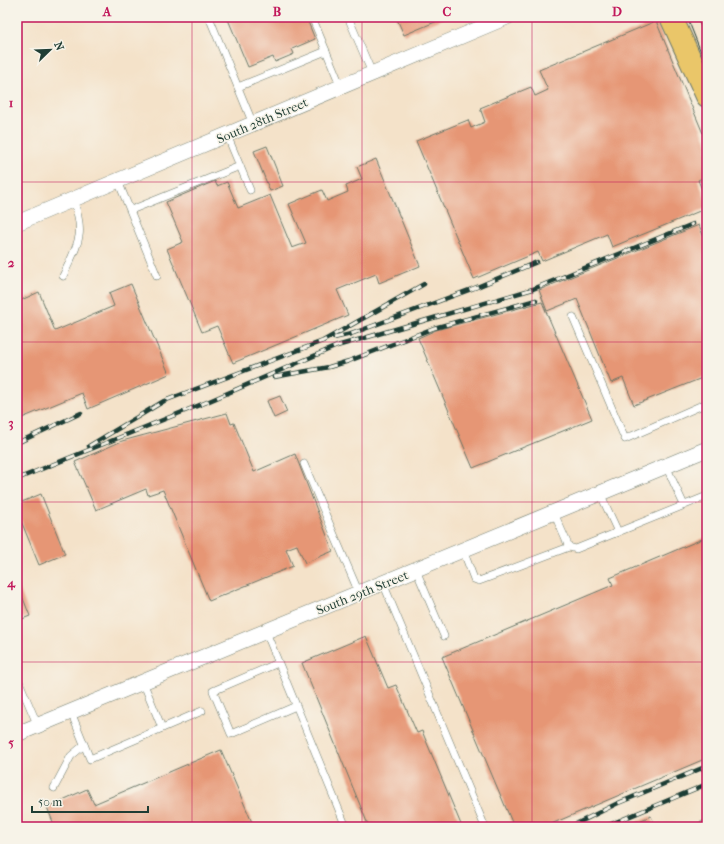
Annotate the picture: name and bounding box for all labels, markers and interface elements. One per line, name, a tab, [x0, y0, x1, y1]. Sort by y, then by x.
text: A	[102, 4, 112, 19]
text: B	[273, 4, 282, 19]
text: C	[443, 4, 452, 19]
text: D	[612, 4, 622, 19]
north arrow	[30, 30, 70, 70]
text: N	[51, 40, 67, 53]
street label: South 28th Street	[214, 94, 310, 146]
text: 1	[9, 95, 14, 110]
text: 2	[8, 255, 15, 270]
text: 3	[8, 415, 14, 431]
street label: South 29th Street	[314, 567, 411, 618]
text: 4	[6, 575, 16, 591]
text: 5	[8, 735, 14, 750]
scale bar	[32, 788, 148, 814]
text: 50 m	[38, 795, 62, 809]

